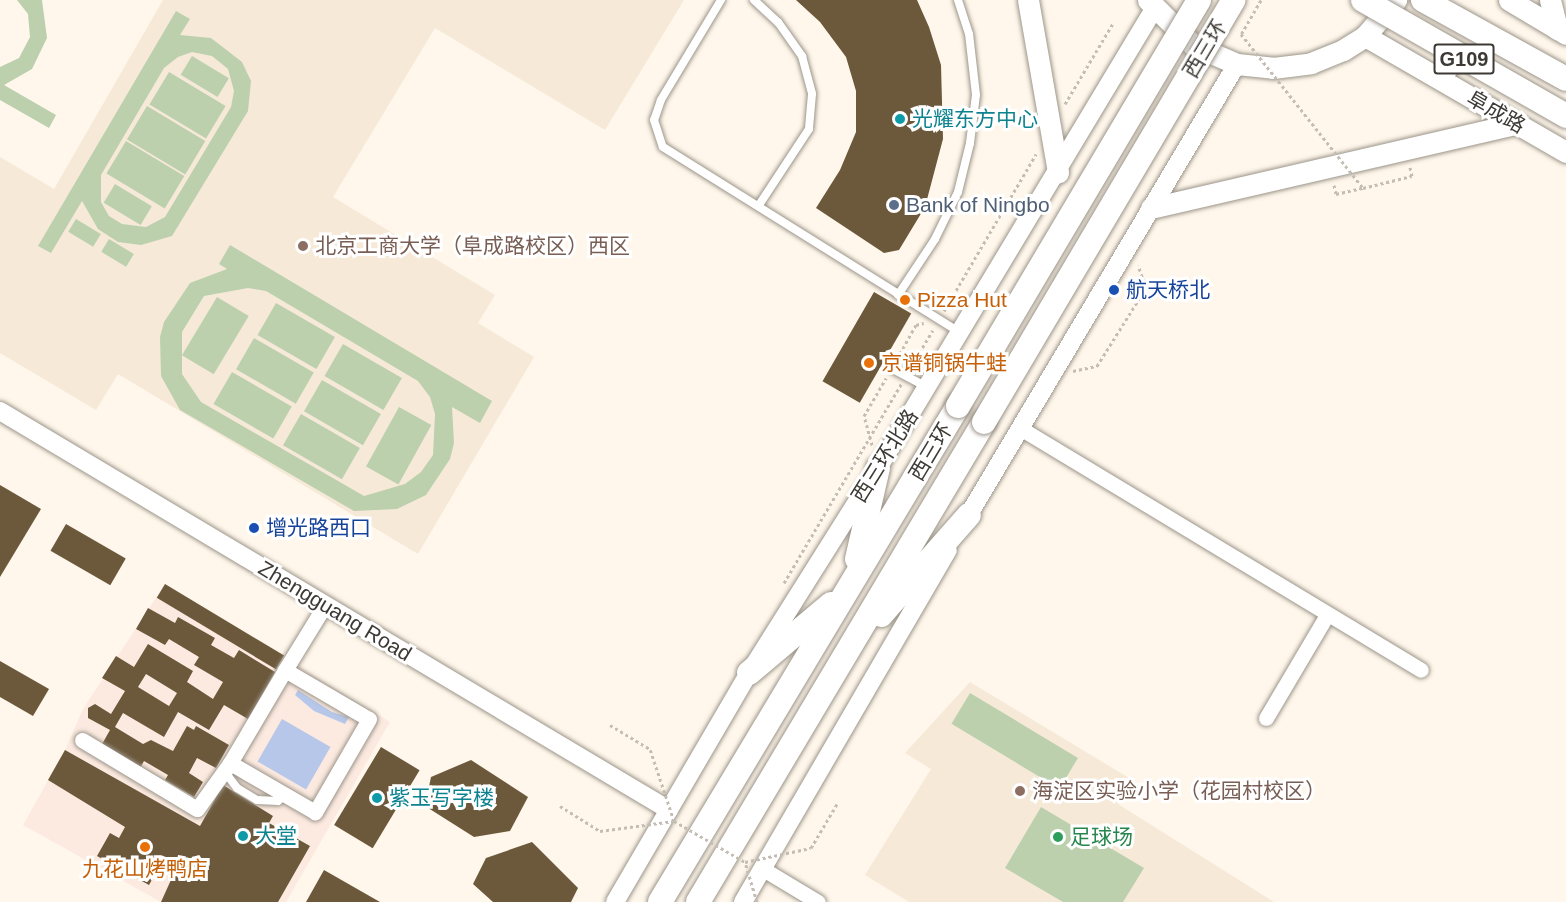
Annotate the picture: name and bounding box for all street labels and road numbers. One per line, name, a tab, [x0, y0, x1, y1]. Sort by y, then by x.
street label: 西三环	[1178, 16, 1232, 82]
road number: G109	[1432, 42, 1496, 76]
street label: 阜成路	[1462, 85, 1530, 139]
street label: 西三环北路	[846, 405, 924, 507]
street label: 西三环	[904, 419, 958, 485]
street label: Zhengguang Road	[254, 555, 416, 667]

